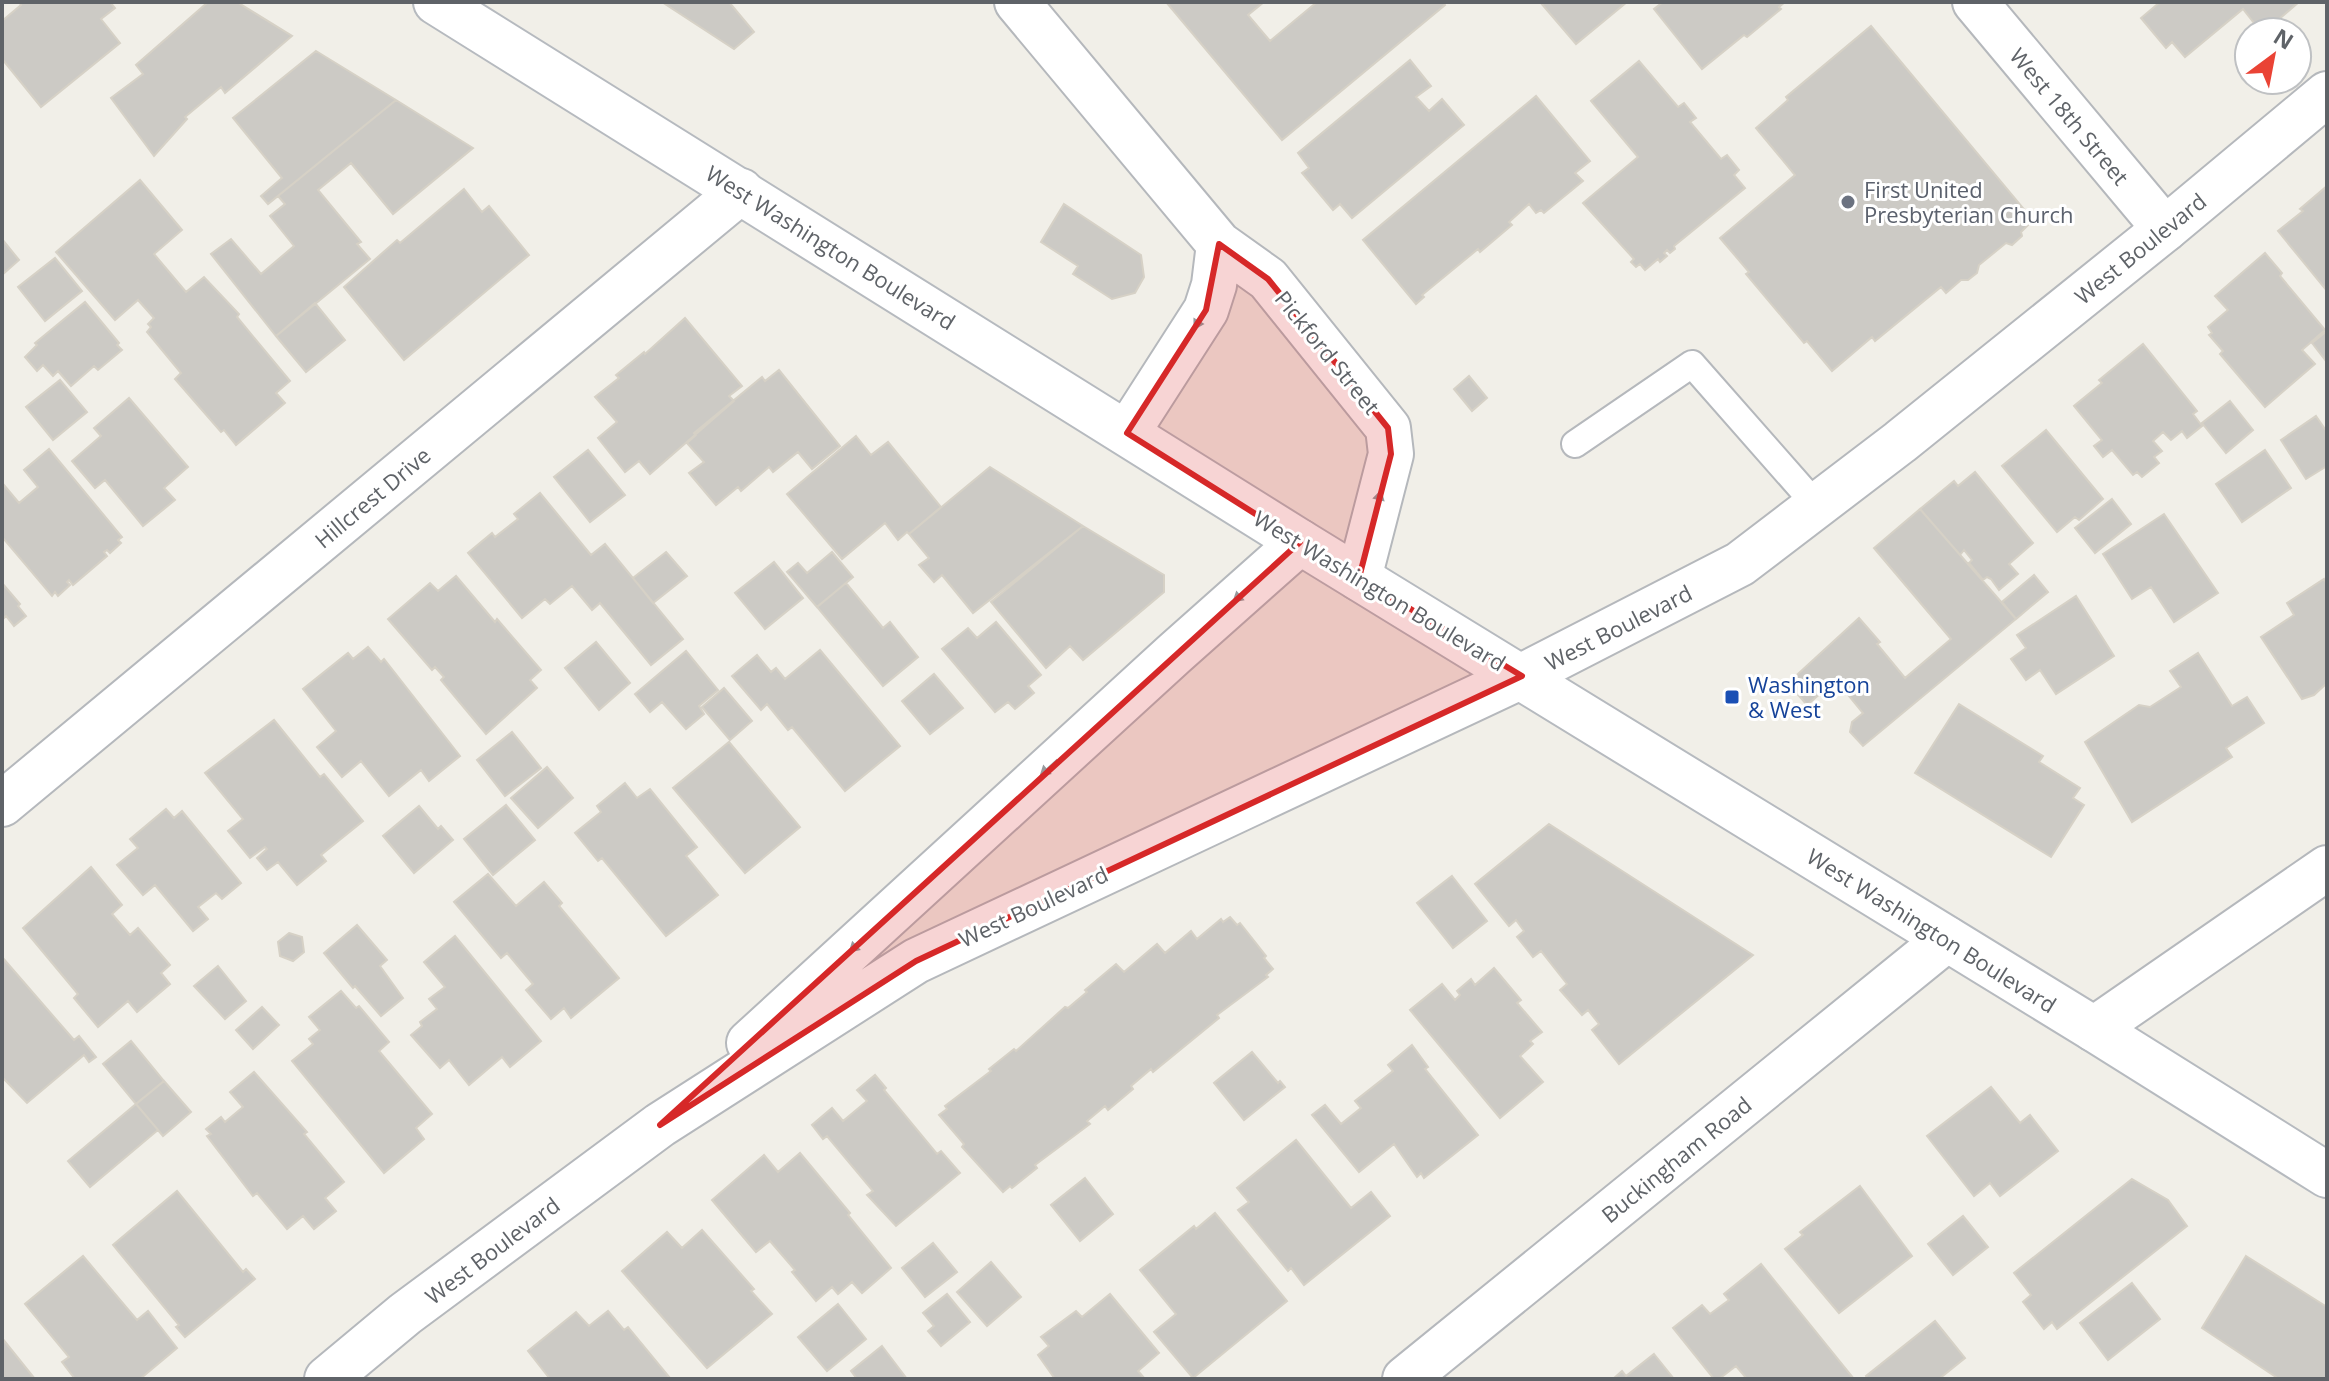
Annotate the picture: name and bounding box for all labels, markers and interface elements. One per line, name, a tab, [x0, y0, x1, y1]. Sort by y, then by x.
north arrow	[2233, 16, 2313, 96]
text: N	[2269, 21, 2300, 56]
street label: West 18th Street	[2004, 41, 2136, 191]
street label: West Washington Boulevard	[701, 158, 961, 336]
place label: First United Presbyterian Church	[1864, 174, 2074, 229]
street label: West Boulevard	[2068, 186, 2212, 310]
marker: First United Presbyterian Church	[1839, 193, 1857, 211]
street label: Pickford Street	[1269, 284, 1387, 420]
one-way arrow	[1193, 308, 1207, 330]
street label: Hillcrest Drive	[308, 440, 436, 554]
one-way arrow	[1372, 489, 1385, 514]
street label: West Washington Boulevard	[1248, 503, 1512, 677]
street label: West Boulevard	[1539, 577, 1697, 677]
one-way arrow	[1233, 584, 1252, 602]
place label: Washington & West	[1748, 669, 1870, 724]
marker: Washington & West	[1723, 688, 1741, 706]
one-way arrow	[1040, 758, 1059, 776]
street label: West Washington Boulevard	[1802, 841, 2062, 1019]
street label: West Boulevard	[954, 858, 1112, 954]
one-way arrow	[848, 934, 867, 952]
street label: Buckingham Road	[1595, 1089, 1757, 1229]
street label: West Boulevard	[419, 1190, 565, 1310]

